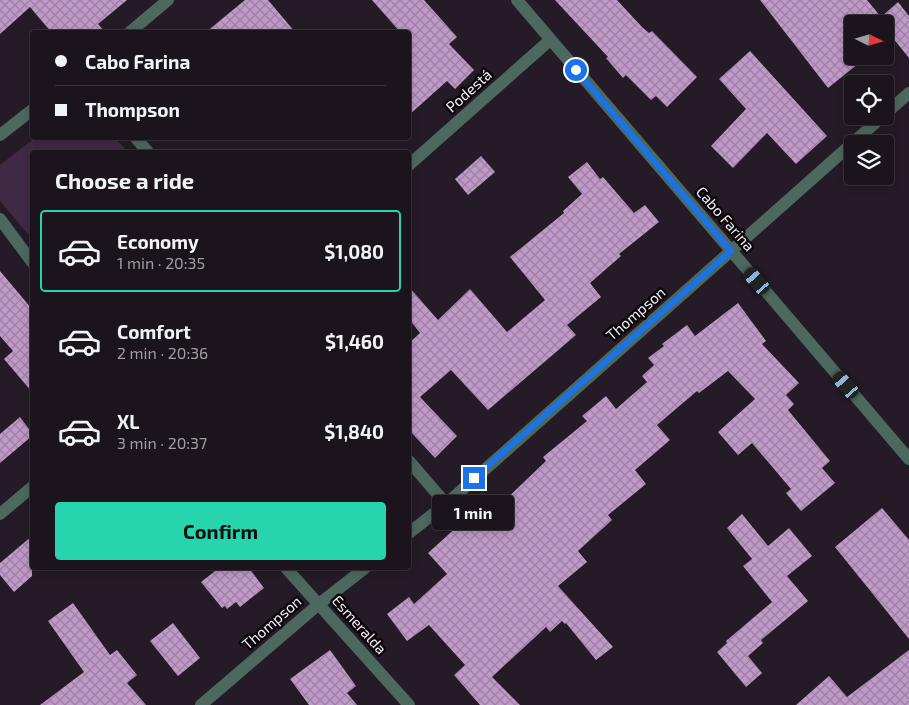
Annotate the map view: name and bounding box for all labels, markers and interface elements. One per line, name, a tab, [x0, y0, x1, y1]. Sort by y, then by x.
north arrow	[844, 15, 894, 65]
map controls	[844, 15, 894, 185]
text: Cabo Farina	[85, 50, 190, 73]
route start	[565, 59, 587, 81]
street label: Podestá	[442, 65, 495, 116]
button: locate	[844, 75, 894, 125]
text: Thompson	[85, 98, 180, 121]
button: layers	[844, 135, 894, 185]
text: Choose a ride	[55, 167, 194, 193]
street label: Cabo Farina	[693, 182, 759, 254]
icon: car	[57, 229, 102, 274]
text: Economy	[117, 230, 199, 253]
text: $1,080	[324, 240, 384, 263]
text: 1 min · 20:35	[117, 253, 205, 272]
car	[741, 265, 772, 297]
street label: Thompson	[602, 283, 669, 344]
icon: car	[57, 319, 102, 364]
text: Comfort	[117, 320, 191, 343]
text: $1,460	[325, 330, 384, 353]
text: 2 min · 20:36	[117, 343, 208, 362]
car	[830, 369, 861, 401]
icon: car	[57, 409, 102, 454]
text: XL	[117, 410, 139, 433]
text: $1,840	[324, 420, 384, 443]
text: 3 min · 20:37	[117, 433, 207, 452]
route end	[463, 467, 485, 489]
callout: 1 min	[433, 496, 515, 530]
button: Confirm	[55, 502, 386, 560]
text: 1 min	[454, 503, 492, 522]
street label: Esmeralda	[329, 591, 391, 657]
street label: Thompson	[238, 592, 305, 653]

